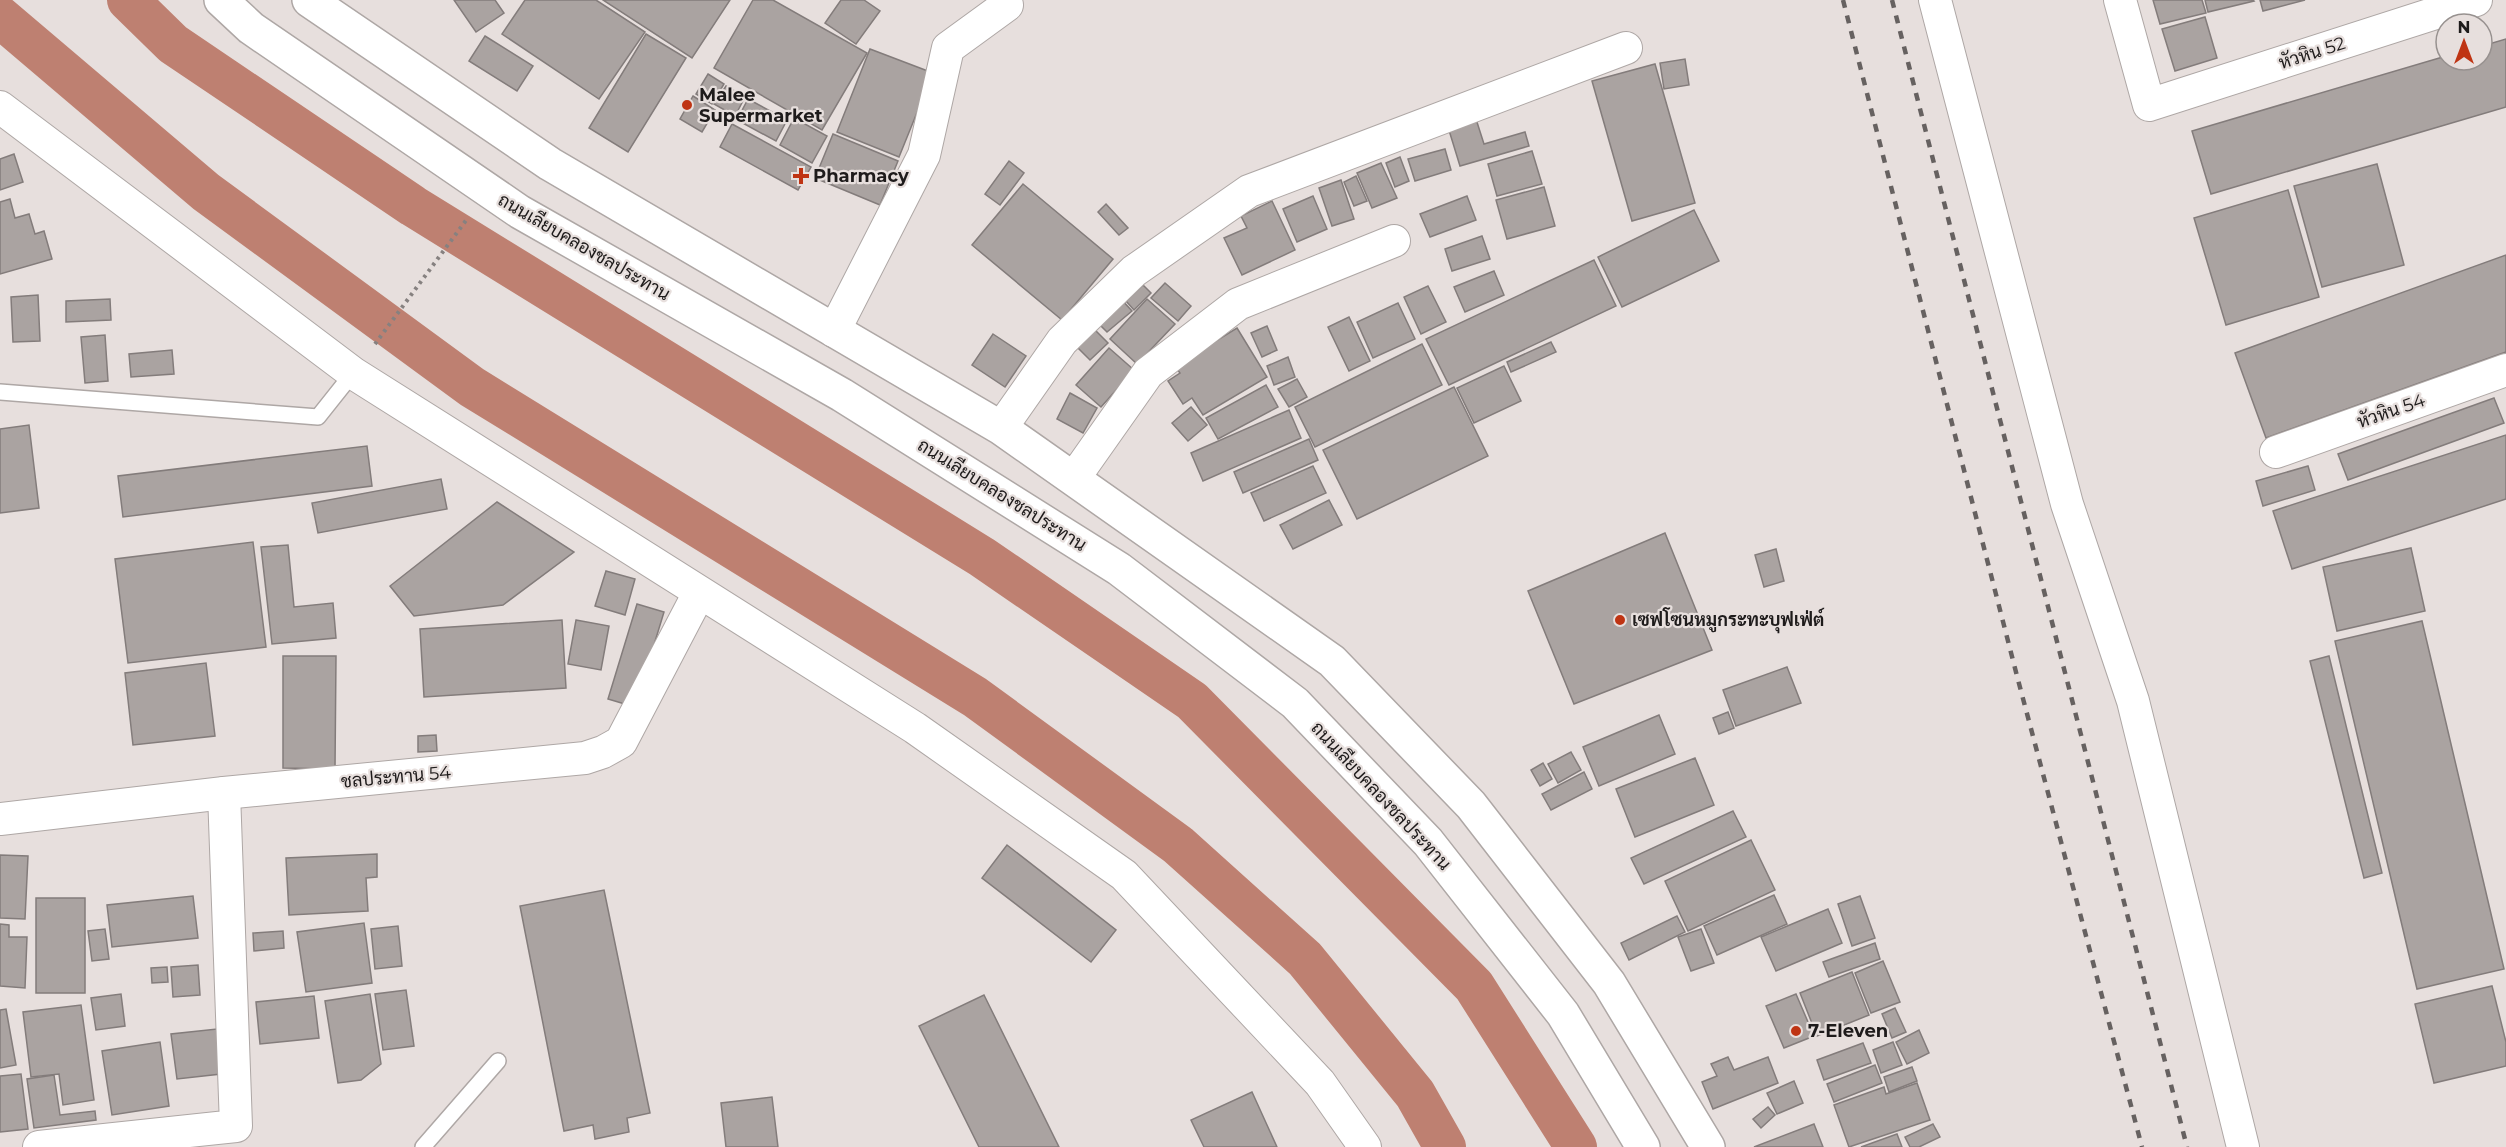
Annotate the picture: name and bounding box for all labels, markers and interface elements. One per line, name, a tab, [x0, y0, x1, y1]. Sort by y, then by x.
north arrow	[2434, 12, 2494, 72]
text: N	[2458, 18, 2470, 37]
street label: หัวหิน 52	[2276, 32, 2348, 74]
place label: Malee Supermarket	[699, 84, 823, 127]
marker: Malee Supermarket	[680, 98, 694, 112]
place label: Pharmacy	[813, 165, 909, 187]
marker: Pharmacy	[794, 169, 808, 183]
street label: ถนนเลียบคลองชลประทาน	[494, 187, 675, 305]
street label: หัวหิน 54	[2354, 389, 2428, 433]
street label: ถนนเลียบคลองชลประทาน	[914, 432, 1092, 556]
place label: เซฟโซนหมูกระทะบุฟเฟ่ต์	[1632, 607, 1825, 634]
marker: เซฟโซนหมูกระทะบุฟเฟ่ต์	[1613, 613, 1627, 627]
street label: ถนนเลียบคลองชลประทาน	[1307, 716, 1457, 875]
street label: ชลประทาน 54	[340, 761, 452, 793]
place label: 7-Eleven	[1808, 1020, 1888, 1042]
marker: 7-Eleven	[1789, 1024, 1803, 1038]

